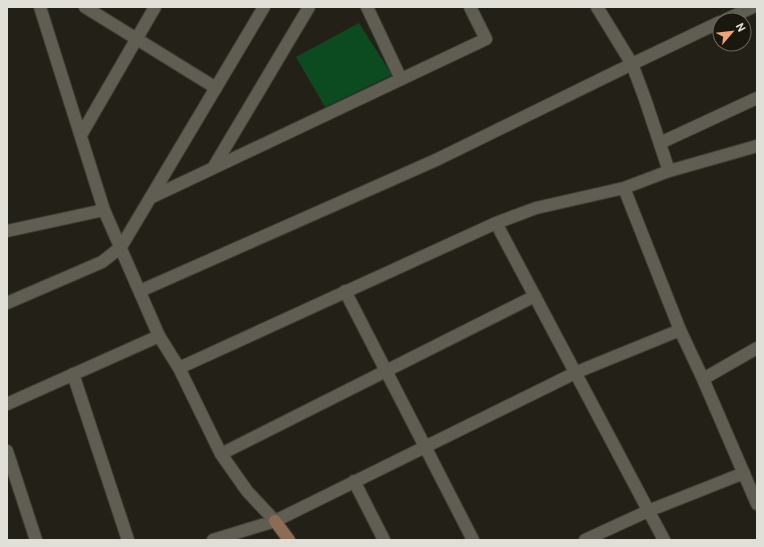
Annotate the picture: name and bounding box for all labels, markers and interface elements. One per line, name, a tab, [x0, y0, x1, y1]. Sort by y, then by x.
north arrow	[712, 12, 752, 52]
text: N	[733, 21, 748, 34]

